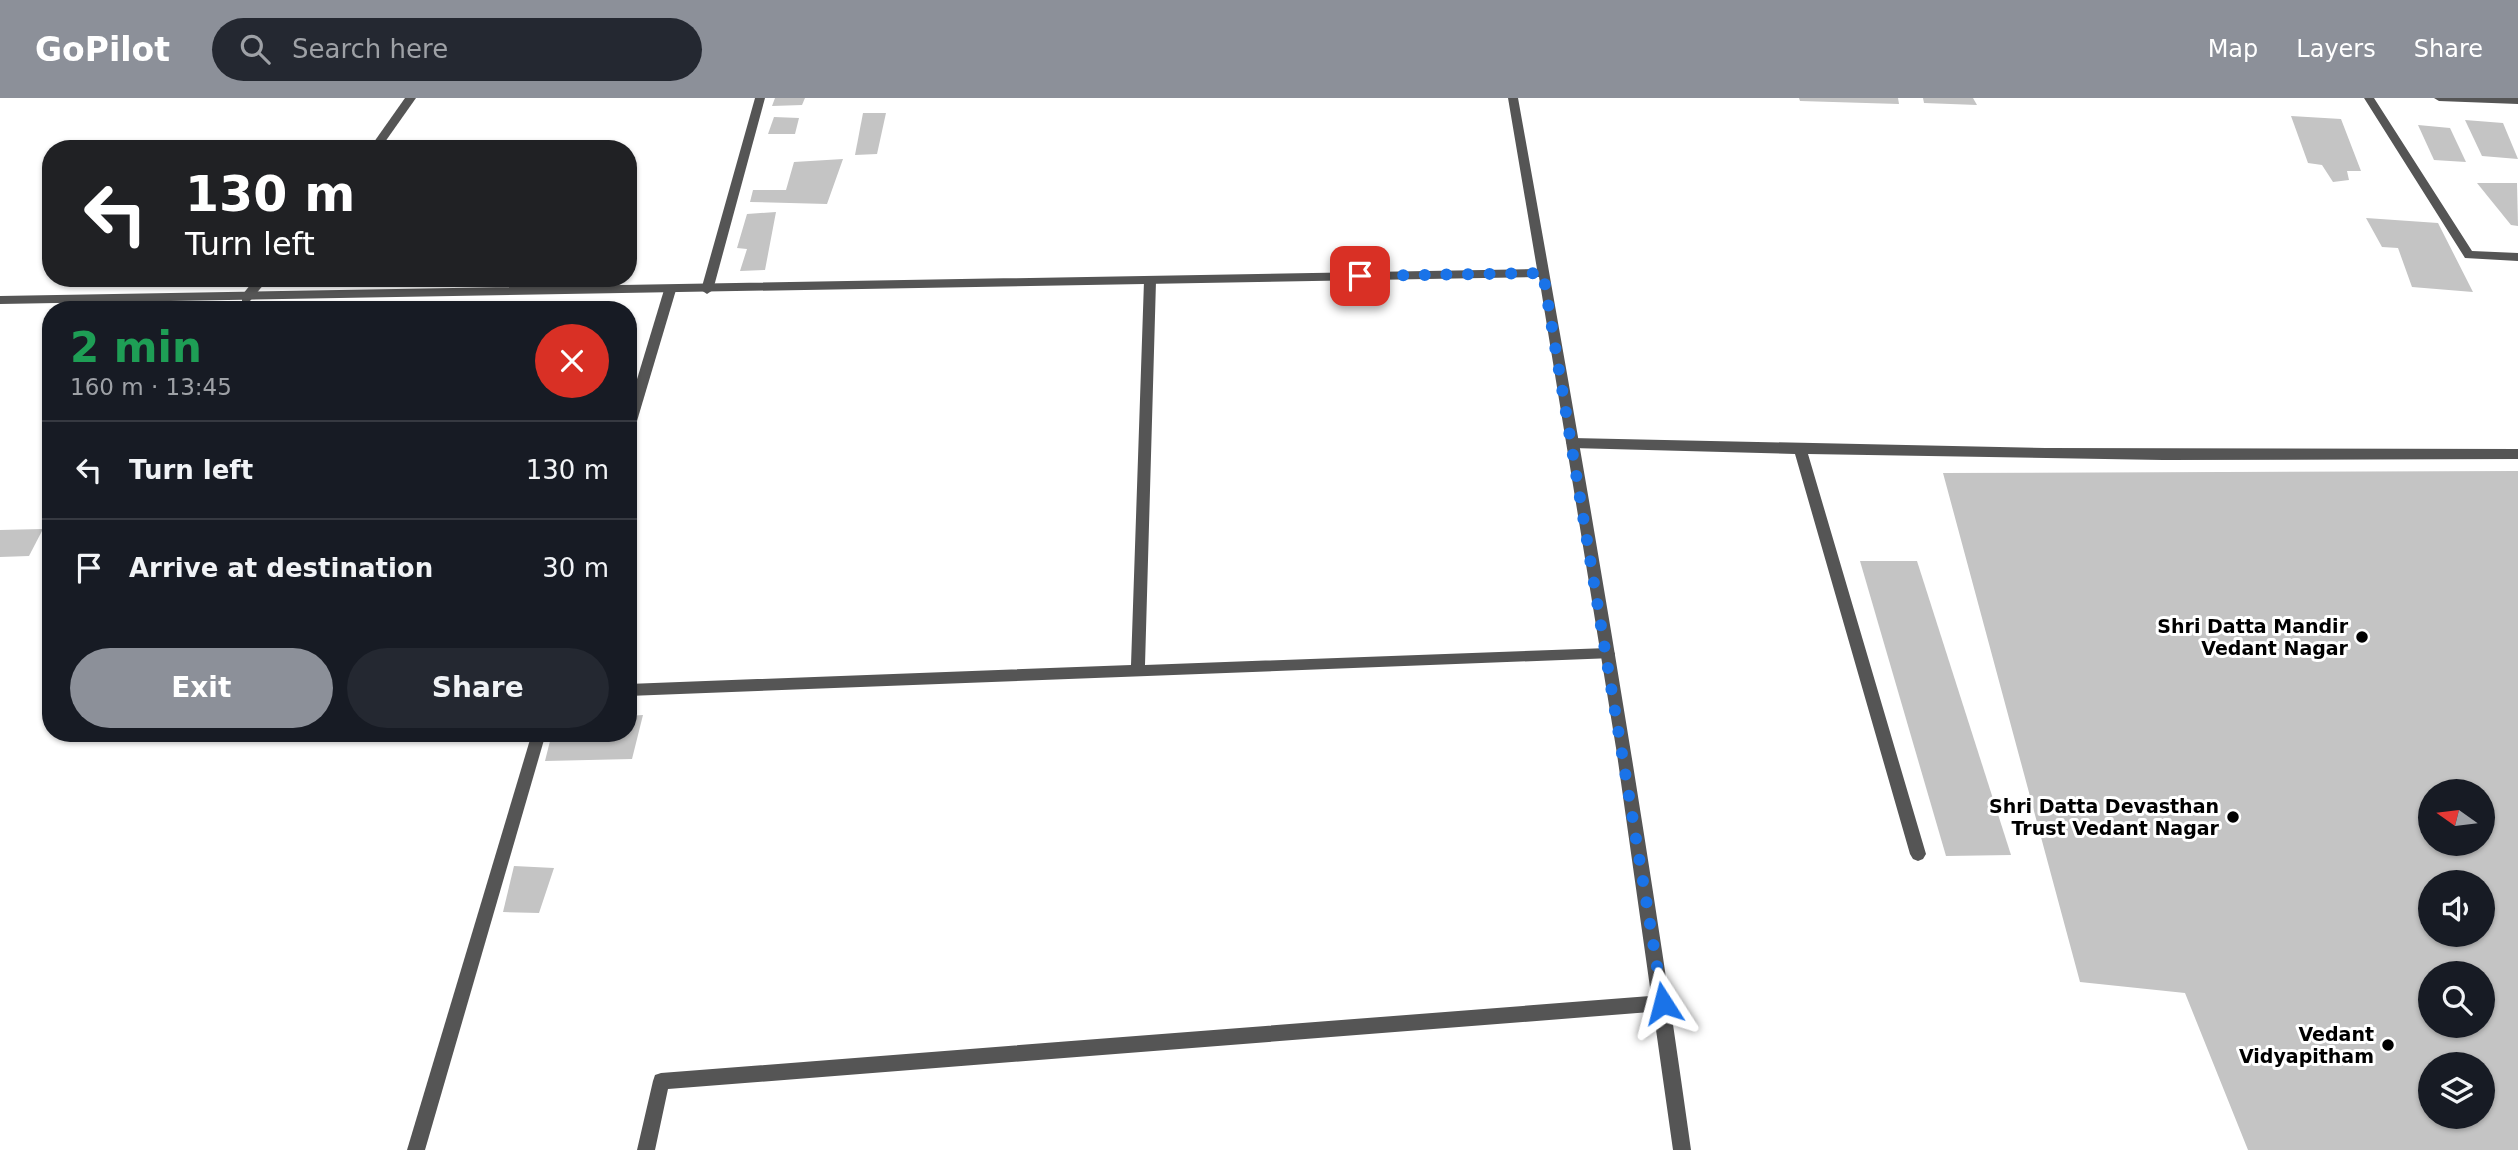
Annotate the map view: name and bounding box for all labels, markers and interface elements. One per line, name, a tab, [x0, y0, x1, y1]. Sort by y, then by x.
search box	[212, 18, 702, 81]
text: GoPilot	[35, 30, 170, 69]
icon: search	[236, 30, 274, 68]
text: Search here	[292, 34, 448, 64]
text: Map	[2208, 35, 2258, 63]
text: Layers	[2296, 35, 2376, 63]
text: Share	[2414, 35, 2483, 63]
text: 130 m	[185, 166, 355, 223]
icon: left	[70, 168, 161, 259]
text: Turn left	[185, 225, 315, 263]
pin	[1330, 246, 1390, 306]
icon: arrive	[1341, 257, 1379, 295]
text: 2 min	[70, 323, 202, 372]
button: close	[535, 324, 609, 398]
text: 160 m · 13:45	[70, 374, 232, 400]
icon: left	[70, 451, 108, 489]
text: Turn left	[129, 455, 253, 485]
text: 130 m	[526, 455, 609, 485]
icon: arrive	[70, 549, 108, 587]
text: Arrive at destination	[129, 553, 433, 583]
text: 30 m	[542, 553, 609, 583]
place label: Shri Datta Mandir Vedant Nagar	[2157, 615, 2349, 659]
marker: Shri Datta Mandir Vedant Nagar	[2354, 629, 2370, 645]
button: Exit	[70, 648, 333, 728]
button: Share	[347, 648, 609, 728]
north arrow	[2418, 779, 2496, 856]
map controls	[2418, 779, 2495, 1129]
place label: Shri Datta Devasthan Trust Vedant Nagar	[1989, 795, 2220, 839]
marker: Shri Datta Devasthan Trust Vedant Nagar	[2225, 809, 2241, 825]
button: sound	[2418, 870, 2495, 947]
button: search	[2418, 961, 2495, 1038]
position arrow	[1626, 966, 1700, 1040]
place label: Vedant Vidyapitham	[2239, 1023, 2374, 1067]
marker: Vedant Vidyapitham	[2380, 1037, 2396, 1053]
button: layers	[2418, 1052, 2495, 1129]

